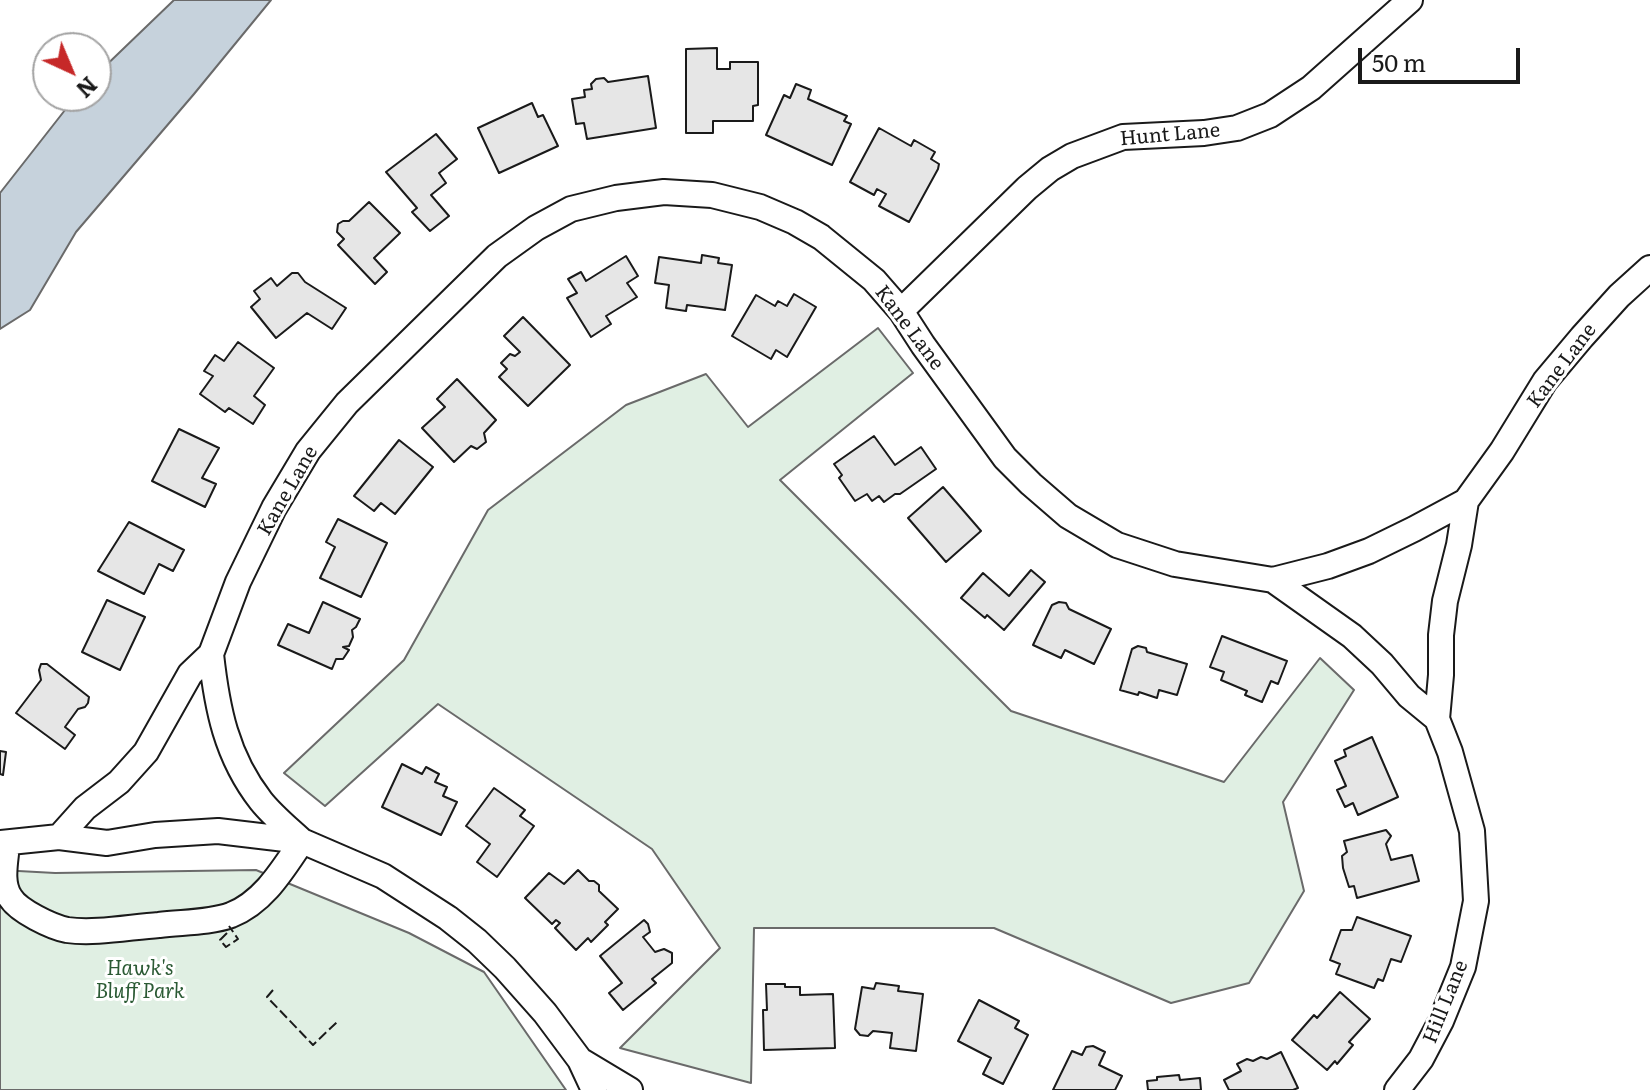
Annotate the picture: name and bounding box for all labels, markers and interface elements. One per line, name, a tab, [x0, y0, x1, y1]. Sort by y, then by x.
north arrow	[32, 32, 112, 112]
scale bar	[1362, 32, 1524, 82]
text: 50 m	[1372, 44, 1426, 79]
text: N	[70, 70, 106, 106]
street label: Hunt Lane	[1119, 119, 1221, 151]
street label: Kane Lane	[869, 281, 949, 375]
street label: Kane Lane	[1522, 319, 1602, 413]
street label: Kane Lane	[253, 442, 323, 540]
park label: Hawk's Bluff Park	[95, 957, 185, 1004]
street label: Hill Lane	[1418, 957, 1474, 1047]

